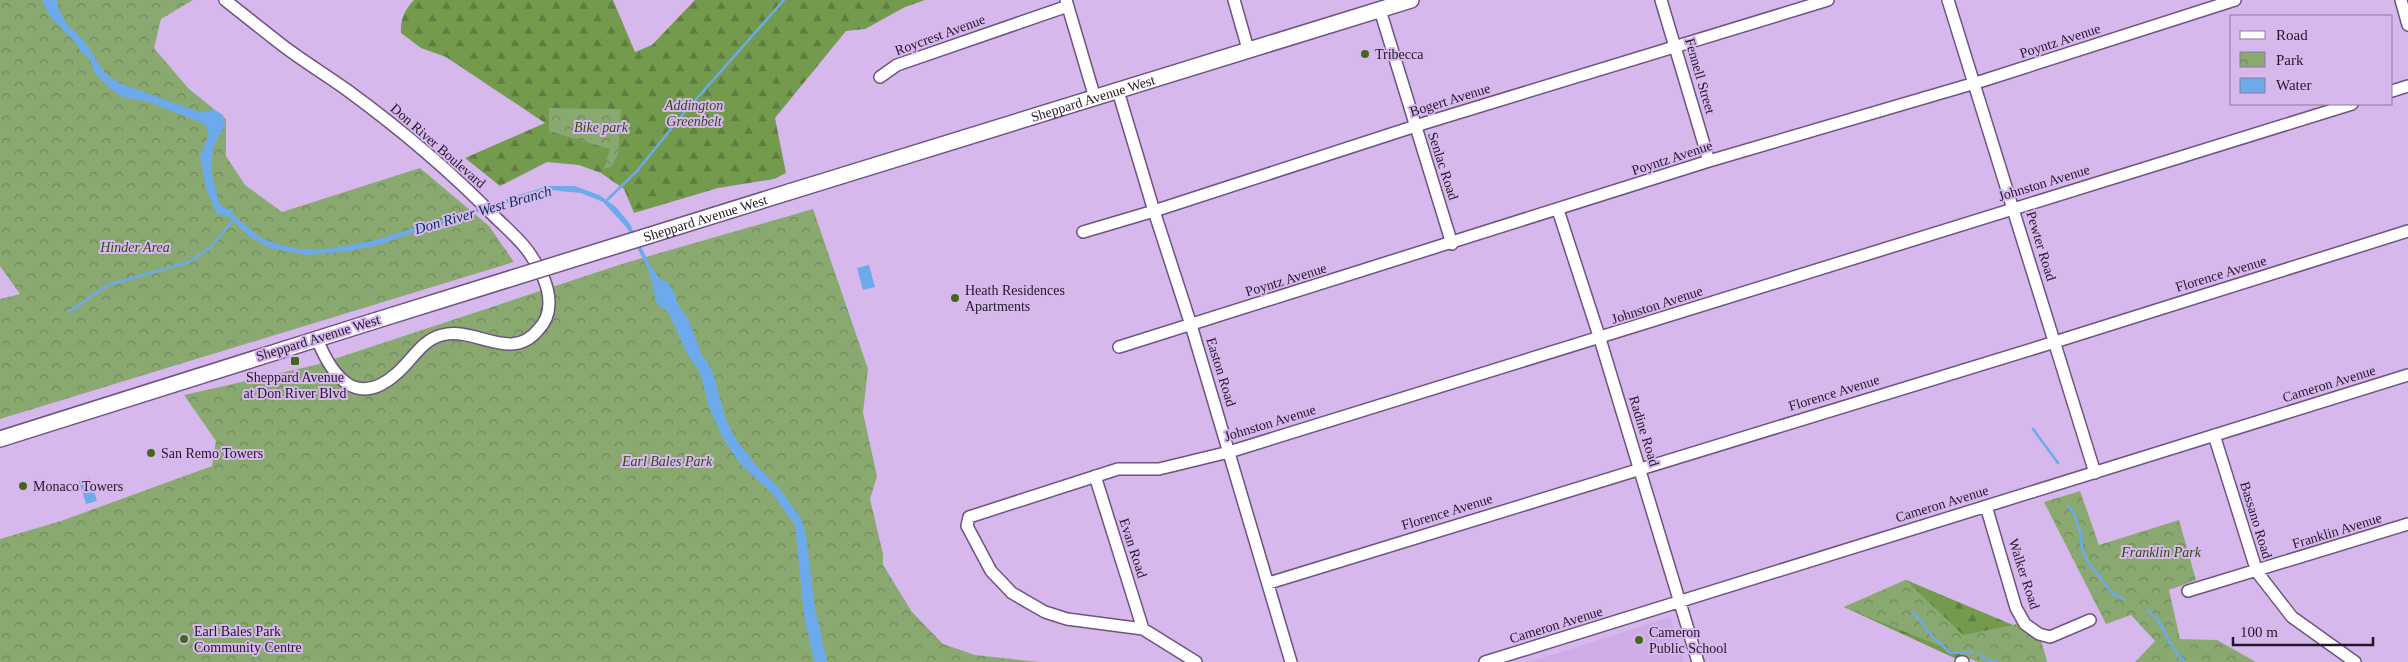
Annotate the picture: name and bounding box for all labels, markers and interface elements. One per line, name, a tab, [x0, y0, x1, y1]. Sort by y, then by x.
street label: Roycrest Avenue	[893, 12, 987, 58]
legend	[2230, 15, 2393, 105]
street label: Poyntz Avenue	[2018, 21, 2102, 61]
text: Road	[2276, 27, 2308, 43]
street label: Fennell Street	[1682, 36, 1718, 116]
place label: Tribecca	[1375, 47, 1424, 62]
marker: Tribecca	[1359, 48, 1371, 60]
text: Park	[2276, 52, 2304, 68]
street label: Sheppard Avenue West	[1029, 72, 1157, 124]
text: Water	[2276, 77, 2311, 93]
street label: Bogert Avenue	[1408, 81, 1492, 119]
park label: Addington Greenbelt	[664, 98, 723, 129]
street label: Don River Boulevard	[388, 101, 488, 191]
park label: Bike park	[574, 120, 629, 135]
street label: Senlac Road	[1425, 130, 1461, 202]
street label: Poyntz Avenue	[1630, 138, 1714, 178]
street label: Johnston Avenue	[1996, 162, 2092, 204]
water label: Don River West Branch	[412, 183, 553, 237]
street label: Sheppard Avenue West	[641, 192, 769, 244]
street label: Pewter Road	[2023, 209, 2059, 283]
park label: Hinder Area	[99, 240, 170, 255]
street label: Florence Avenue	[2174, 253, 2268, 295]
street label: Poyntz Avenue	[1244, 261, 1328, 299]
place label: Heath Residences Apartments	[965, 283, 1065, 314]
street label: Johnston Avenue	[1609, 283, 1705, 327]
marker: Heath Residences Apartments	[949, 292, 961, 304]
street label: Sheppard Avenue West	[254, 312, 382, 364]
street label: Easton Road	[1203, 336, 1239, 408]
marker: Sheppard Avenue at Don River Blvd	[289, 355, 301, 367]
street label: Cameron Avenue	[2281, 363, 2377, 405]
place label: Sheppard Avenue at Don River Blvd	[243, 370, 347, 401]
street label: Florence Avenue	[1787, 372, 1881, 414]
street label: Radine Road	[1626, 394, 1662, 468]
street label: Johnston Avenue	[1222, 402, 1318, 444]
place label: San Remo Towers	[161, 446, 263, 461]
marker: San Remo Towers	[145, 447, 157, 459]
park label: Earl Bales Park	[621, 454, 713, 469]
place label: Monaco Towers	[33, 479, 123, 494]
marker: Monaco Towers	[17, 480, 29, 492]
street label: Bassano Road	[2237, 480, 2275, 560]
street label: Cameron Avenue	[1894, 483, 1990, 525]
street label: Florence Avenue	[1400, 491, 1494, 533]
street label: Franklin Avenue	[2290, 510, 2384, 552]
street label: Evan Road	[1116, 516, 1150, 580]
street label: Walker Road	[2006, 537, 2042, 611]
park label: Franklin Park	[2120, 545, 2202, 560]
street label: Cameron Avenue	[1508, 604, 1604, 646]
scale bar	[2233, 614, 2373, 646]
place label: Earl Bales Park Community Centre	[194, 624, 302, 655]
text: 100 m	[2240, 624, 2278, 640]
place label: Cameron Public School	[1649, 625, 1727, 656]
marker: Earl Bales Park Community Centre	[178, 633, 190, 645]
marker: Cameron Public School	[1633, 634, 1645, 646]

